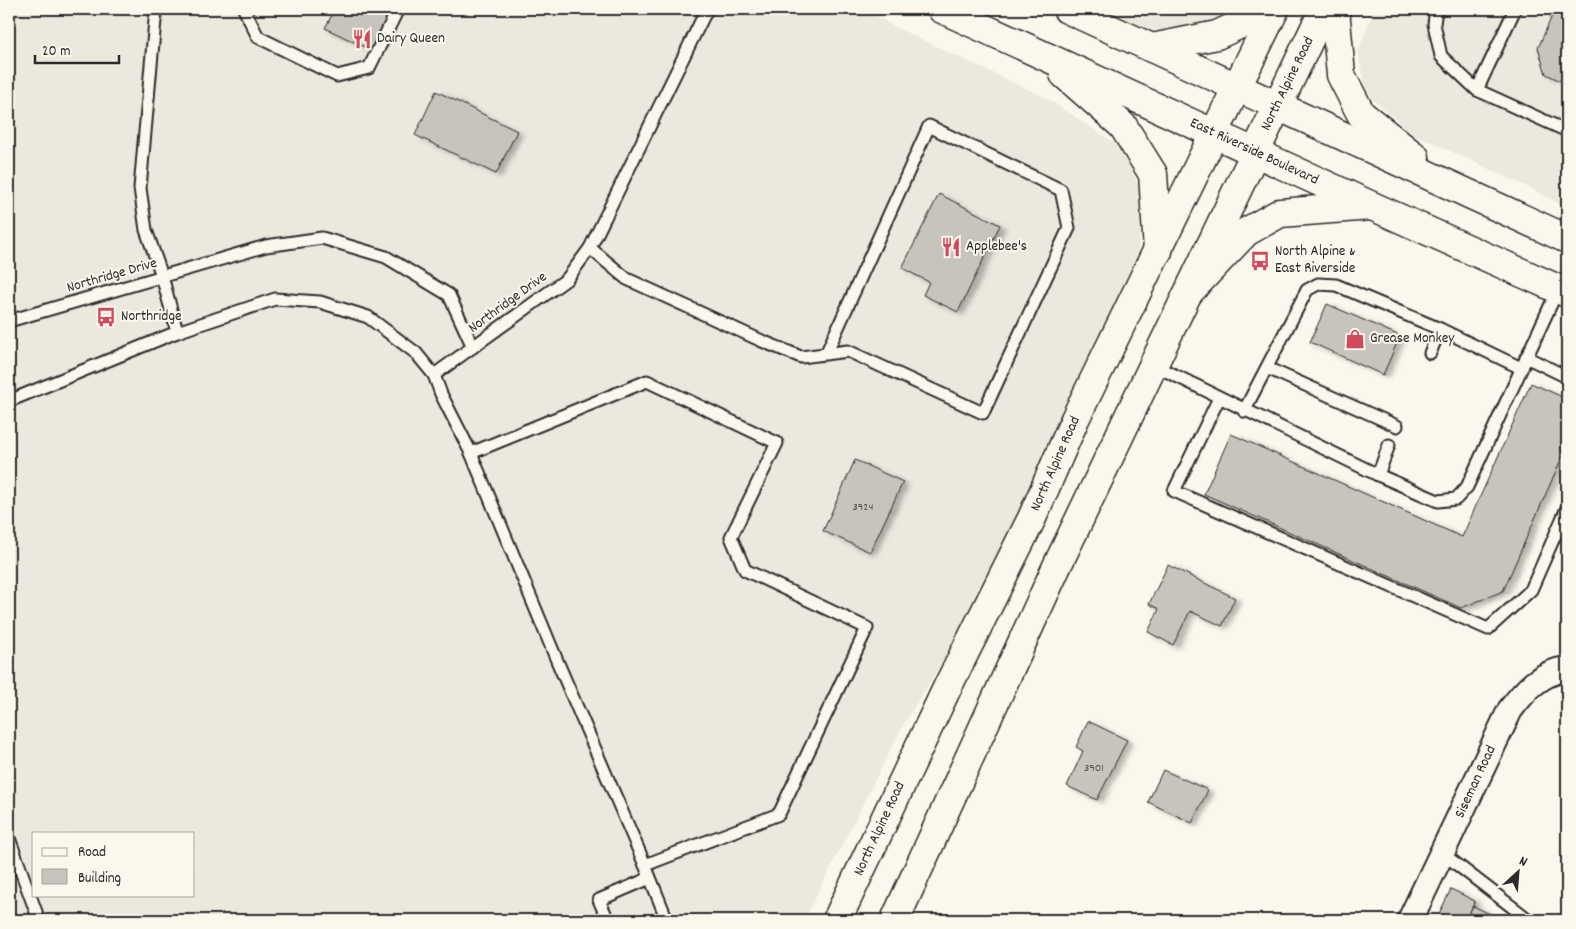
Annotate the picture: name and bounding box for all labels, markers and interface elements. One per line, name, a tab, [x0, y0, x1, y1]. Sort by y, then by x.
restaurant icon: Dairy Queen	[351, 28, 373, 50]
place label: Dairy Queen	[377, 28, 445, 50]
scale bar	[35, 32, 119, 64]
street label: North Alpine Road	[1256, 33, 1320, 135]
text: 20 m	[42, 41, 70, 63]
street label: East Riverside Boulevard	[1186, 112, 1322, 192]
restaurant icon: Applebee's	[940, 236, 962, 258]
place label: Applebee's	[966, 236, 1027, 258]
place label: North Alpine & East Riverside	[1275, 241, 1356, 280]
bus stop icon: North Alpine & East Riverside	[1249, 250, 1271, 272]
street label: Northridge Drive	[64, 253, 160, 299]
street label: Northridge Drive	[464, 267, 552, 339]
bus stop icon: Northridge	[95, 306, 117, 328]
place label: Northridge	[121, 306, 182, 328]
shop icon: Grease Monkey	[1344, 328, 1366, 350]
place label: Grease Monkey	[1370, 328, 1455, 350]
street label: North Alpine Road	[1025, 413, 1087, 515]
house number: 3924	[852, 499, 874, 516]
street label: Siseman Road	[1450, 742, 1502, 822]
house number: 3901	[1084, 760, 1104, 777]
street label: North Alpine Road	[848, 778, 912, 880]
legend	[32, 832, 195, 896]
text: Road	[78, 842, 106, 864]
north arrow	[1494, 846, 1544, 896]
text: N	[1515, 852, 1530, 873]
text: Building	[78, 868, 121, 890]

